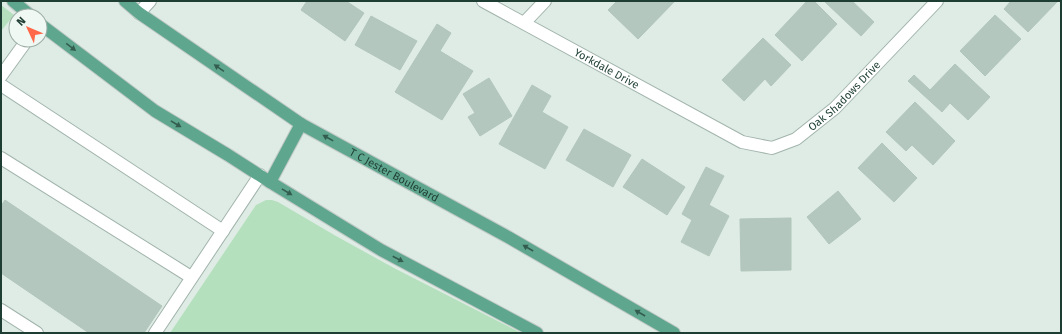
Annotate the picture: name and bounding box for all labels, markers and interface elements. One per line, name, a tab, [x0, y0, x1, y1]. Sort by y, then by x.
north arrow	[8, 8, 48, 48]
text: N	[14, 14, 28, 29]
one-way arrow	[66, 43, 76, 51]
street label: Yorkdale Drive	[572, 45, 642, 91]
street label: Oak Shadows Drive	[805, 58, 883, 133]
one-way arrow	[214, 64, 224, 72]
one-way arrow	[170, 120, 182, 127]
one-way arrow	[322, 135, 334, 142]
street label: T C Jester Boulevard	[347, 145, 441, 204]
one-way arrow	[282, 188, 292, 196]
one-way arrow	[522, 245, 534, 252]
one-way arrow	[392, 255, 404, 262]
one-way arrow	[634, 310, 646, 317]

